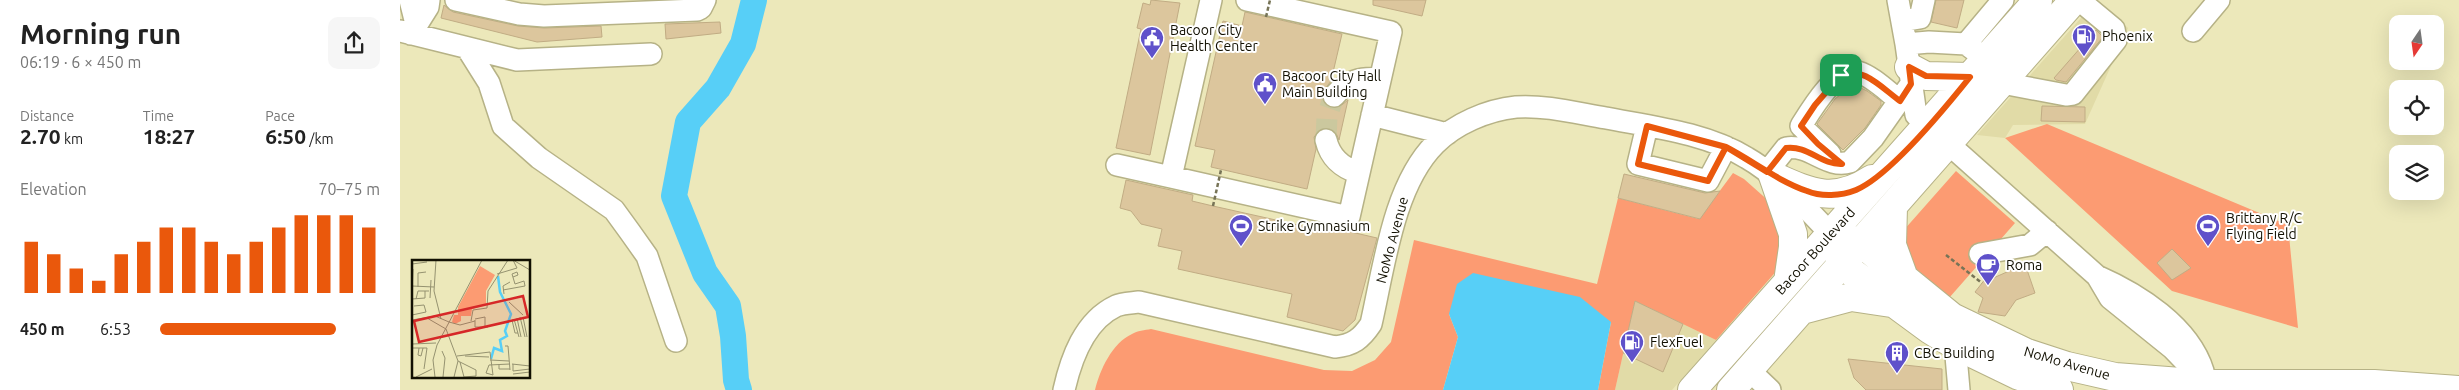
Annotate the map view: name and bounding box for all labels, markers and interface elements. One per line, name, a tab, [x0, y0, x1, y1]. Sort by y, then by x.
north arrow	[2389, 15, 2444, 70]
map controls	[2389, 15, 2444, 200]
button: share	[328, 17, 380, 69]
text: Morning run	[20, 18, 181, 49]
place label: Bacoor City Health Center	[1170, 22, 1259, 54]
fuel station icon: Phoenix	[2071, 23, 2097, 57]
public building icon: Bacoor City Health Center	[1139, 25, 1165, 59]
place label: Phoenix	[2102, 28, 2153, 44]
text: 06:19 · 6 × 450 m	[20, 53, 141, 71]
pin	[1820, 54, 1862, 96]
icon: arrive	[1827, 61, 1855, 89]
place label: Bacoor City Hall Main Building	[1282, 68, 1382, 100]
public building icon: Bacoor City Hall Main Building	[1252, 71, 1278, 105]
button: locate	[2389, 80, 2444, 135]
text: Distance	[20, 108, 74, 124]
text: Time	[143, 108, 174, 124]
text: Pace	[265, 108, 295, 124]
text: 2.70	[20, 124, 61, 148]
text: 18:27	[143, 124, 195, 148]
text: 6:50	[265, 124, 306, 148]
text: km	[61, 131, 83, 147]
text: /km	[306, 131, 334, 147]
button: layers	[2389, 145, 2444, 200]
text: Elevation	[20, 180, 87, 198]
text: 70–75 m	[318, 180, 380, 198]
street label: NoMo Avenue	[1373, 195, 1411, 285]
street label: Bacoor Boulevard	[1772, 204, 1858, 298]
place label: Brittany R/C Flying Field	[2226, 210, 2302, 242]
sports icon: Strike Gymnasium	[1228, 213, 1254, 247]
sports icon: Brittany R/C Flying Field	[2195, 213, 2221, 247]
place label: Strike Gymnasium	[1258, 218, 1370, 234]
cafe icon: Roma	[1975, 252, 2001, 286]
place label: Roma	[2006, 257, 2042, 273]
inset map	[412, 260, 530, 378]
text: 450 m	[20, 320, 65, 338]
text: 6:53	[100, 320, 131, 338]
fuel station icon: FlexFuel	[1619, 329, 1645, 363]
place label: FlexFuel	[1650, 334, 1703, 350]
building icon: CBC Building	[1884, 340, 1910, 374]
street label: NoMo Avenue	[2022, 343, 2112, 383]
place label: CBC Building	[1914, 345, 1995, 361]

